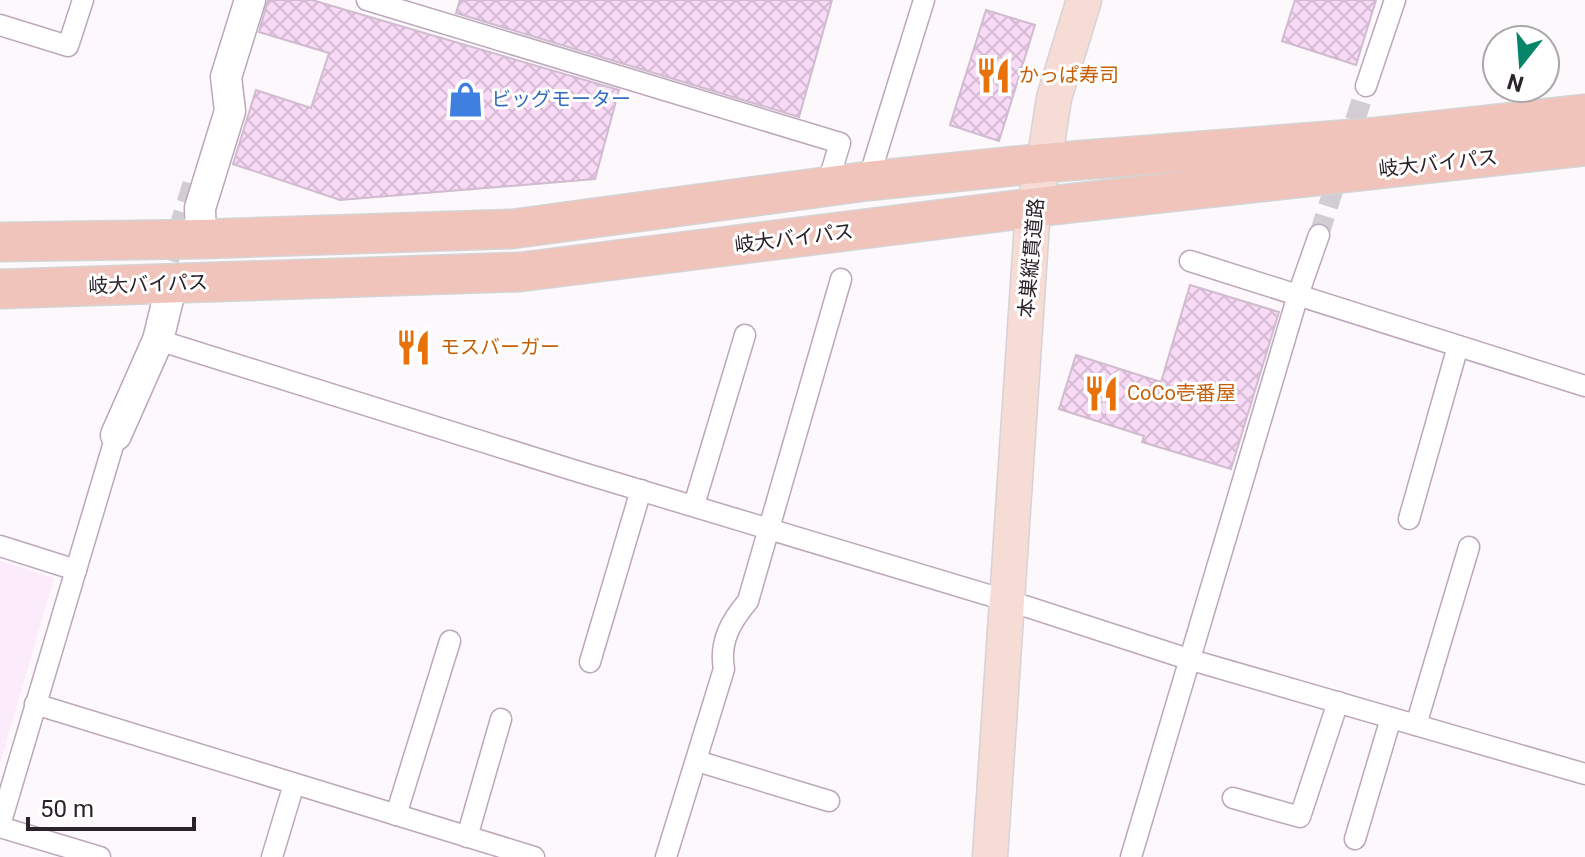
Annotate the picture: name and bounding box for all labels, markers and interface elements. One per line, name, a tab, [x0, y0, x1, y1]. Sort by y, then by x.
north arrow	[1481, 24, 1561, 104]
restaurant icon: かっぱ寿司	[974, 56, 1012, 94]
place label: かっぱ寿司	[1019, 63, 1119, 87]
text: N	[1504, 68, 1526, 97]
shop icon: ビッグモーター	[446, 80, 484, 118]
place label: ビッグモーター	[491, 87, 631, 111]
street label: 岐大バイパス	[1377, 145, 1499, 181]
street label: 本巣縦貫道路	[1014, 197, 1048, 319]
street label: 岐大バイパス	[733, 219, 855, 257]
street label: 岐大バイパス	[88, 270, 208, 298]
restaurant icon: モスバーガー	[395, 328, 433, 366]
place label: モスバーガー	[440, 335, 560, 359]
restaurant icon: CoCo壱番屋	[1082, 374, 1120, 412]
place label: CoCo壱番屋	[1127, 381, 1236, 405]
scale bar	[28, 781, 194, 831]
text: 50 m	[40, 795, 94, 823]

